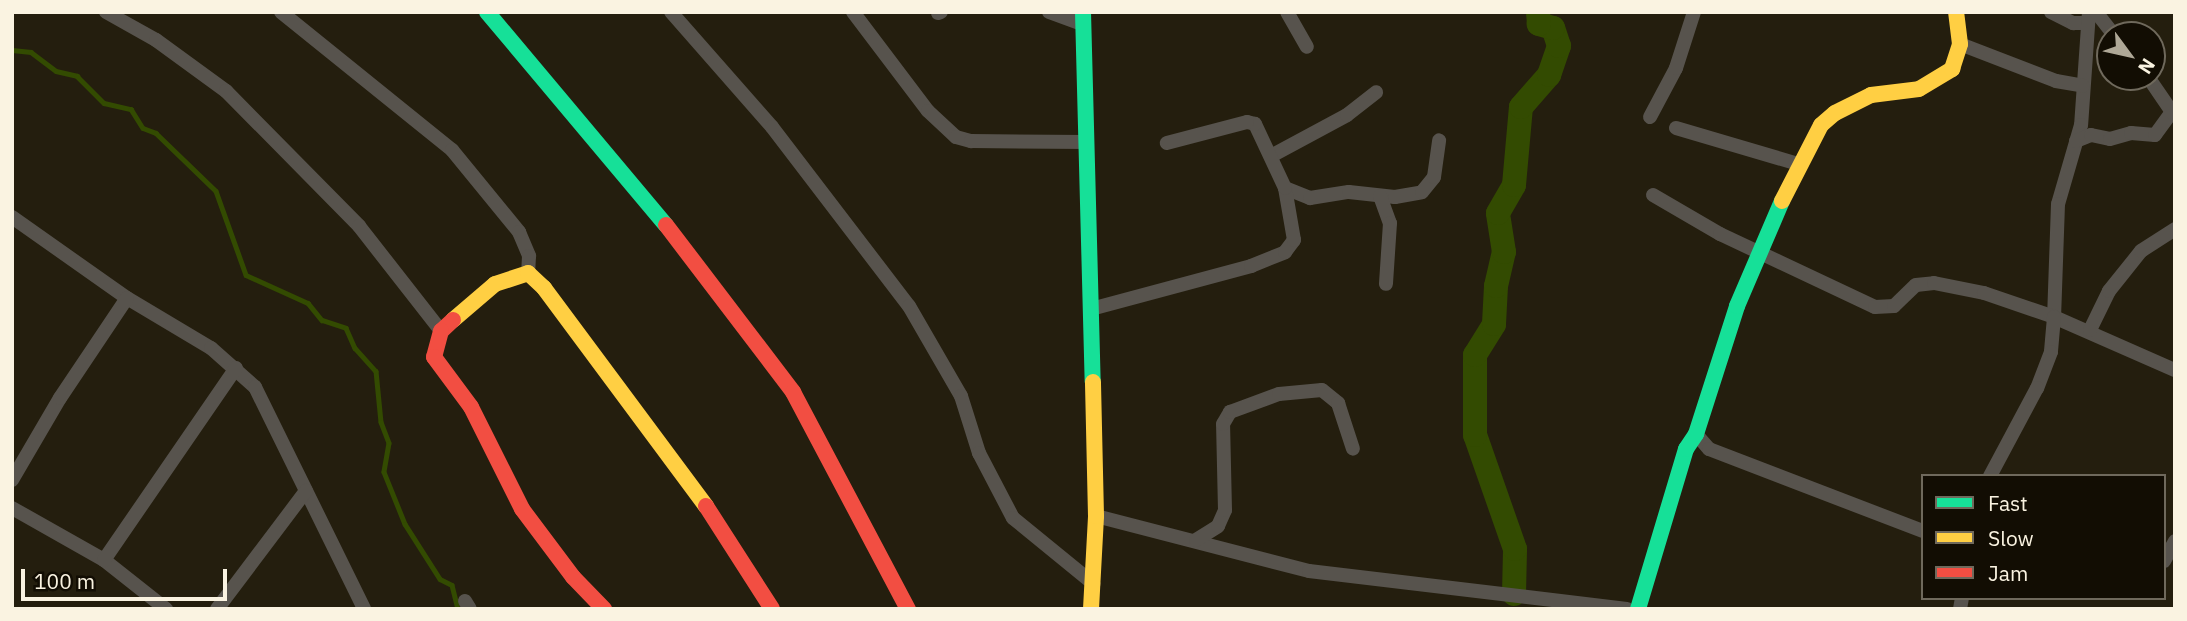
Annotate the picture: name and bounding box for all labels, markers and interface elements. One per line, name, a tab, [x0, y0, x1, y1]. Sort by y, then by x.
north arrow	[2096, 21, 2166, 91]
text: N	[2133, 54, 2161, 79]
legend	[1921, 474, 2166, 600]
text: Fast	[1988, 489, 2028, 517]
text: Slow	[1988, 524, 2034, 552]
scale bar	[24, 554, 231, 598]
text: Jam	[1988, 559, 2028, 587]
text: 100 m	[34, 567, 95, 595]

